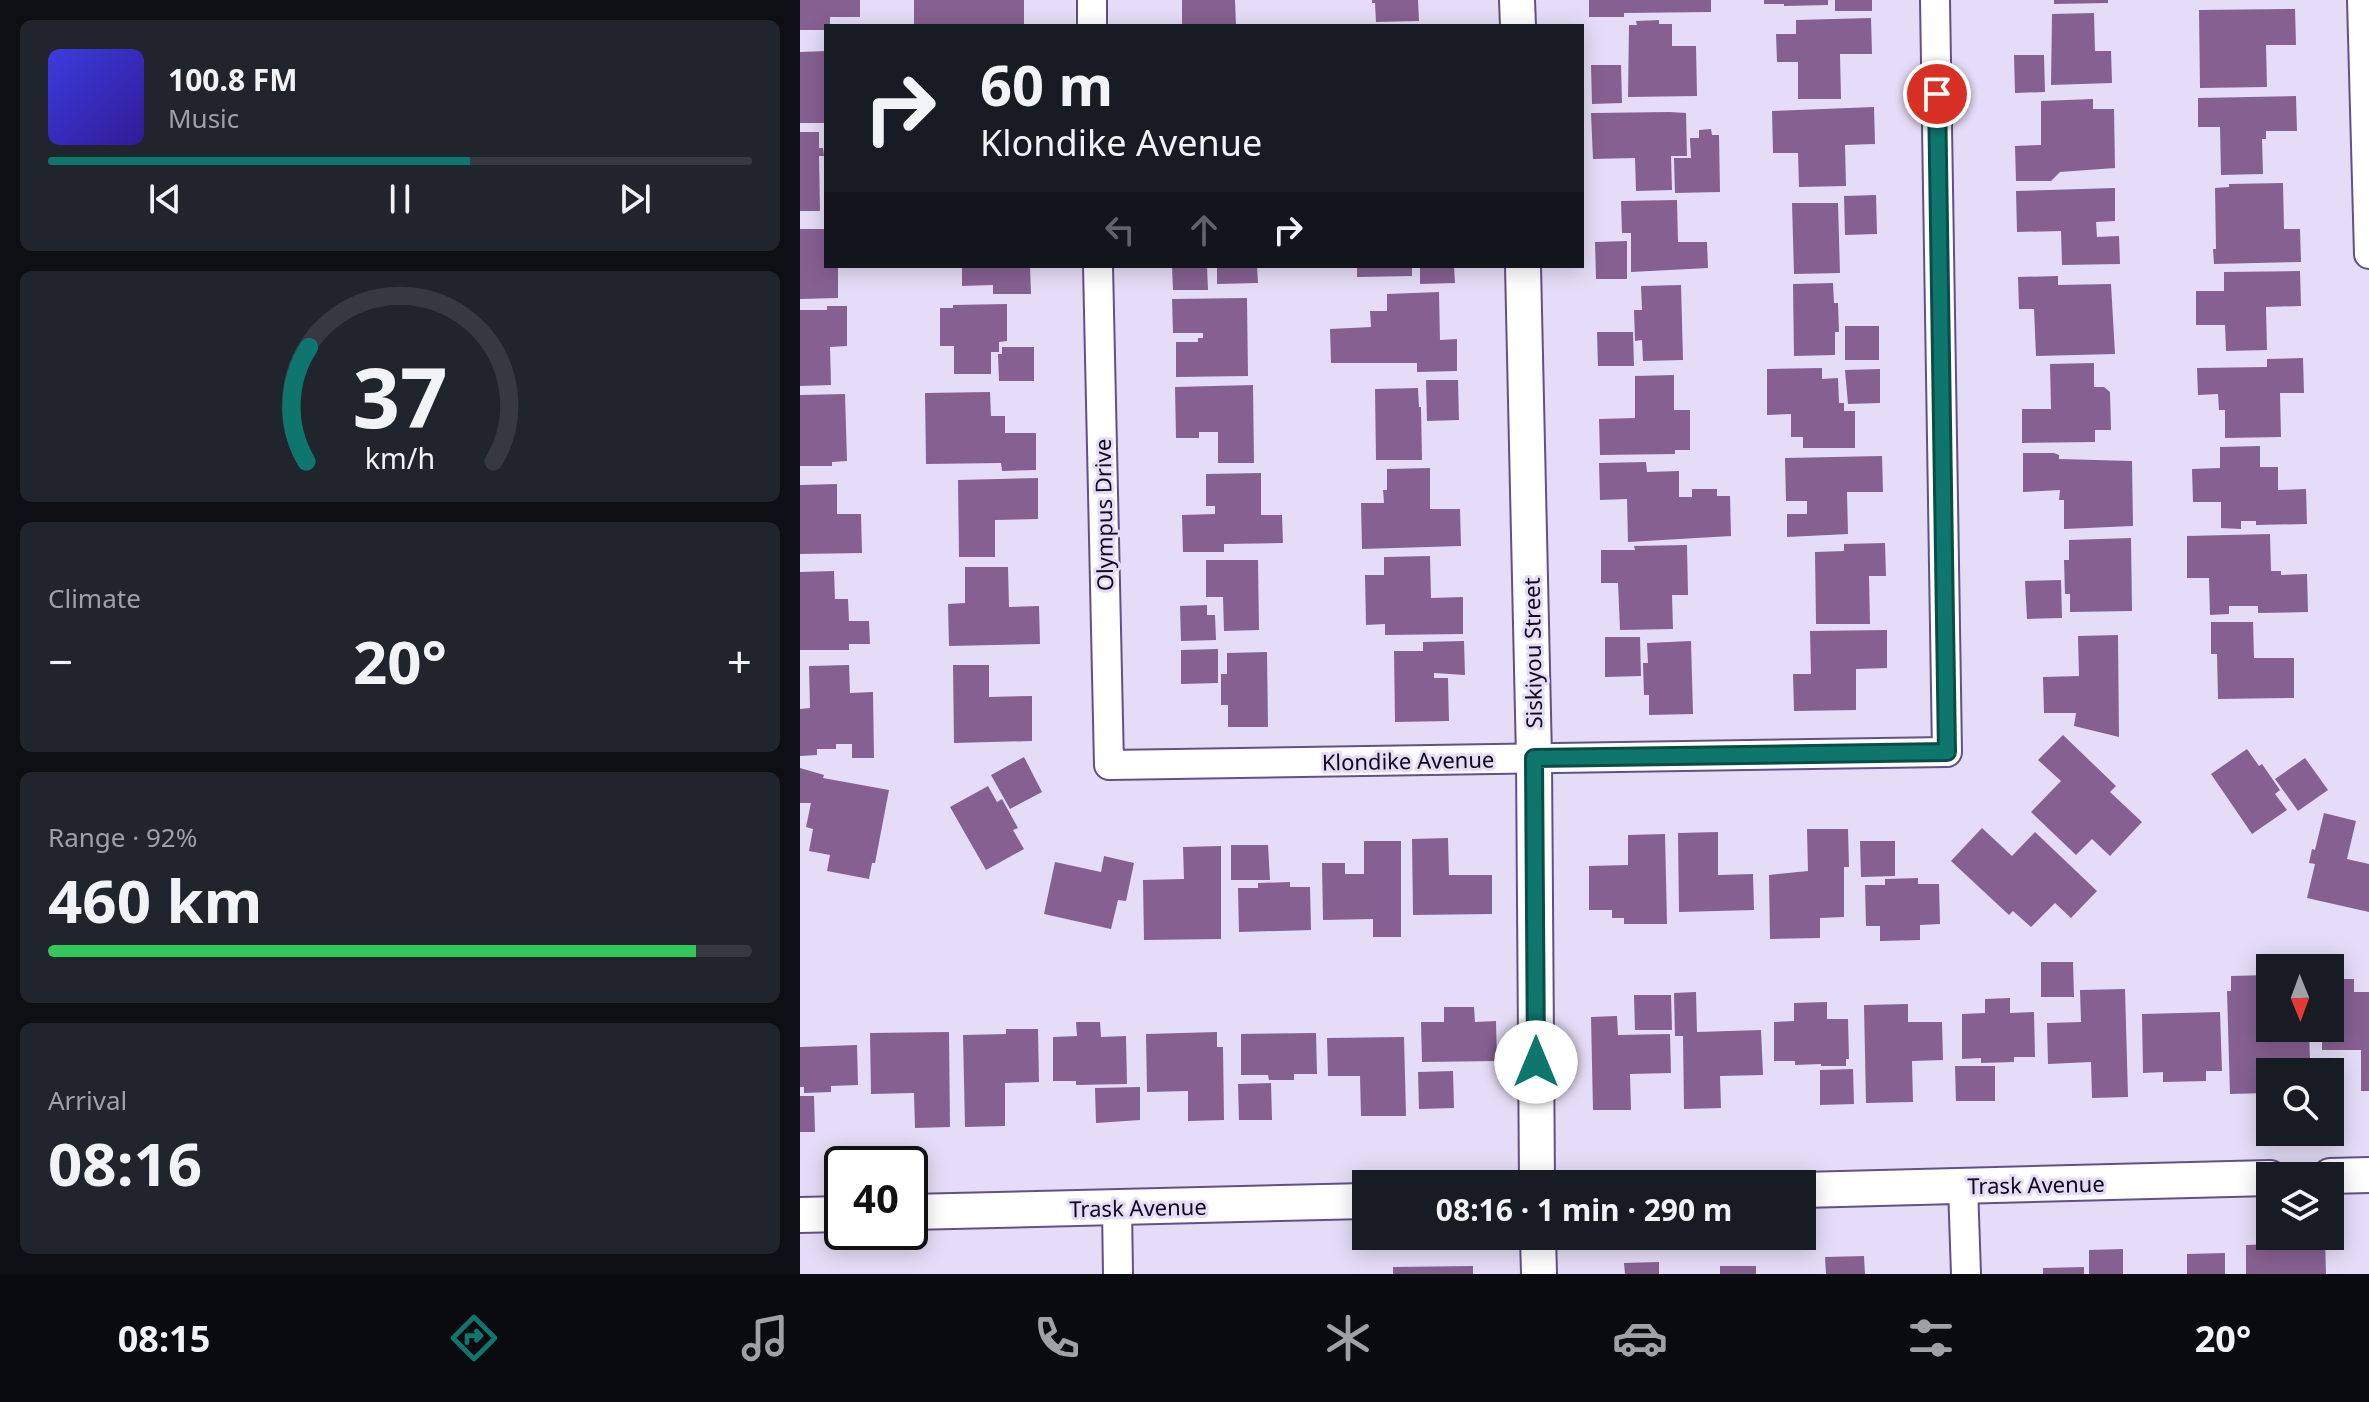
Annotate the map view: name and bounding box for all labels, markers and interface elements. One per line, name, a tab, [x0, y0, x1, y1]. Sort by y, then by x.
text: 60 m	[980, 46, 1113, 122]
icon: right	[848, 56, 952, 160]
text: 100.8 FM	[168, 59, 298, 100]
pin	[1903, 60, 1971, 128]
icon: arrive	[1915, 72, 1959, 116]
text: Music	[168, 100, 239, 136]
text: Klondike Avenue	[980, 118, 1262, 167]
icon: previous	[143, 177, 187, 221]
icon: pause	[378, 177, 422, 221]
icon: next	[613, 177, 657, 221]
icon: left	[1098, 208, 1142, 252]
icon: ahead	[1182, 208, 1226, 252]
icon: right	[1266, 208, 1310, 252]
text: 37	[352, 339, 448, 452]
text: km/h	[365, 438, 435, 477]
street label: Olympus Drive	[1087, 439, 1119, 591]
street label: Siskiyou Street	[1516, 577, 1548, 729]
text: Climate	[48, 580, 141, 616]
text: 20°	[353, 620, 447, 702]
text: −	[48, 631, 73, 691]
text: +	[727, 631, 752, 691]
street label: Klondike Avenue	[1321, 743, 1495, 777]
text: Range · 92%	[48, 819, 197, 855]
text: 460 km	[48, 859, 262, 941]
north arrow	[2256, 954, 2344, 1042]
map controls	[2256, 954, 2344, 1250]
position arrow	[1494, 1020, 1578, 1104]
button: search	[2256, 1058, 2344, 1146]
text: Arrival	[48, 1082, 127, 1118]
text: 08:16	[48, 1122, 202, 1204]
speed limit sign: 40	[824, 1146, 928, 1250]
button: layers	[2256, 1162, 2344, 1250]
street label: Trask Avenue	[1967, 1168, 2105, 1200]
text: 08:16 · 1 min · 290 m	[1436, 1189, 1732, 1230]
street label: Trask Avenue	[1069, 1191, 1207, 1223]
icon: directions	[446, 1310, 502, 1366]
icon: music	[737, 1310, 793, 1366]
icon: phone	[1029, 1310, 1085, 1366]
icon: climate	[1320, 1310, 1376, 1366]
icon: car	[1612, 1310, 1668, 1366]
icon: filters	[1903, 1310, 1959, 1366]
text: 08:15	[118, 1314, 210, 1363]
text: 20°	[2195, 1314, 2251, 1363]

